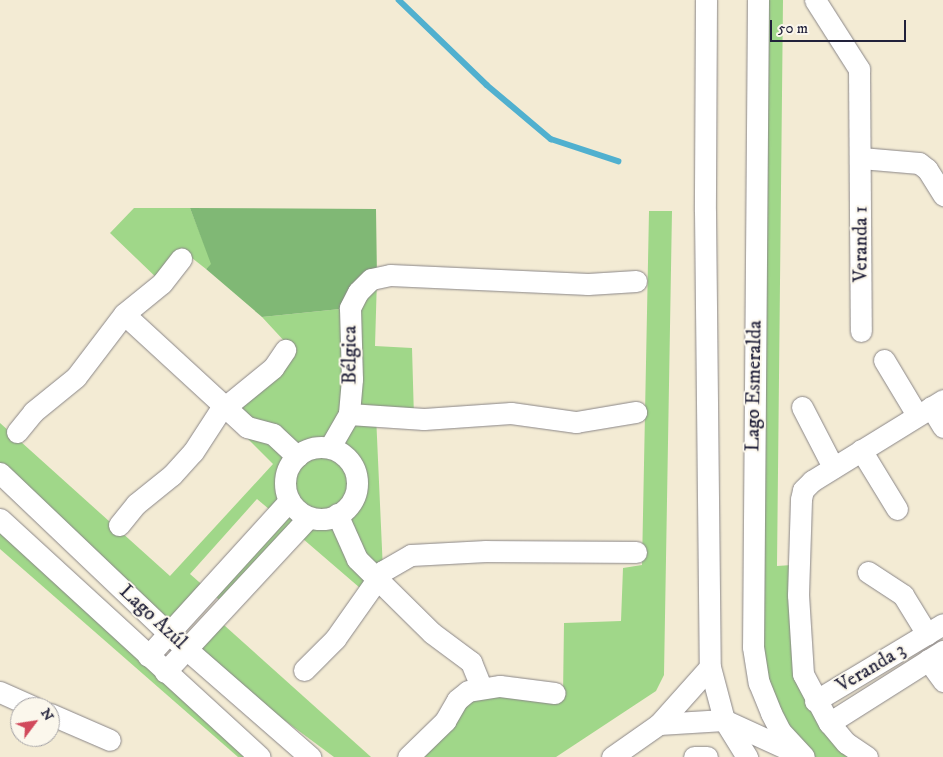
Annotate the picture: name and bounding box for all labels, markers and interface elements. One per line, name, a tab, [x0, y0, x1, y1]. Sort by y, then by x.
scale bar	[773, 10, 909, 42]
text: 50 m	[778, 19, 808, 38]
street label: Veranda 1	[849, 206, 873, 282]
street label: Lago Esmeralda	[741, 320, 767, 452]
street label: Bélgica	[338, 326, 362, 384]
street label: Lago Azúl	[114, 580, 192, 654]
street label: Veranda 3	[832, 638, 910, 698]
north arrow	[10, 697, 60, 747]
text: N	[36, 705, 58, 724]

